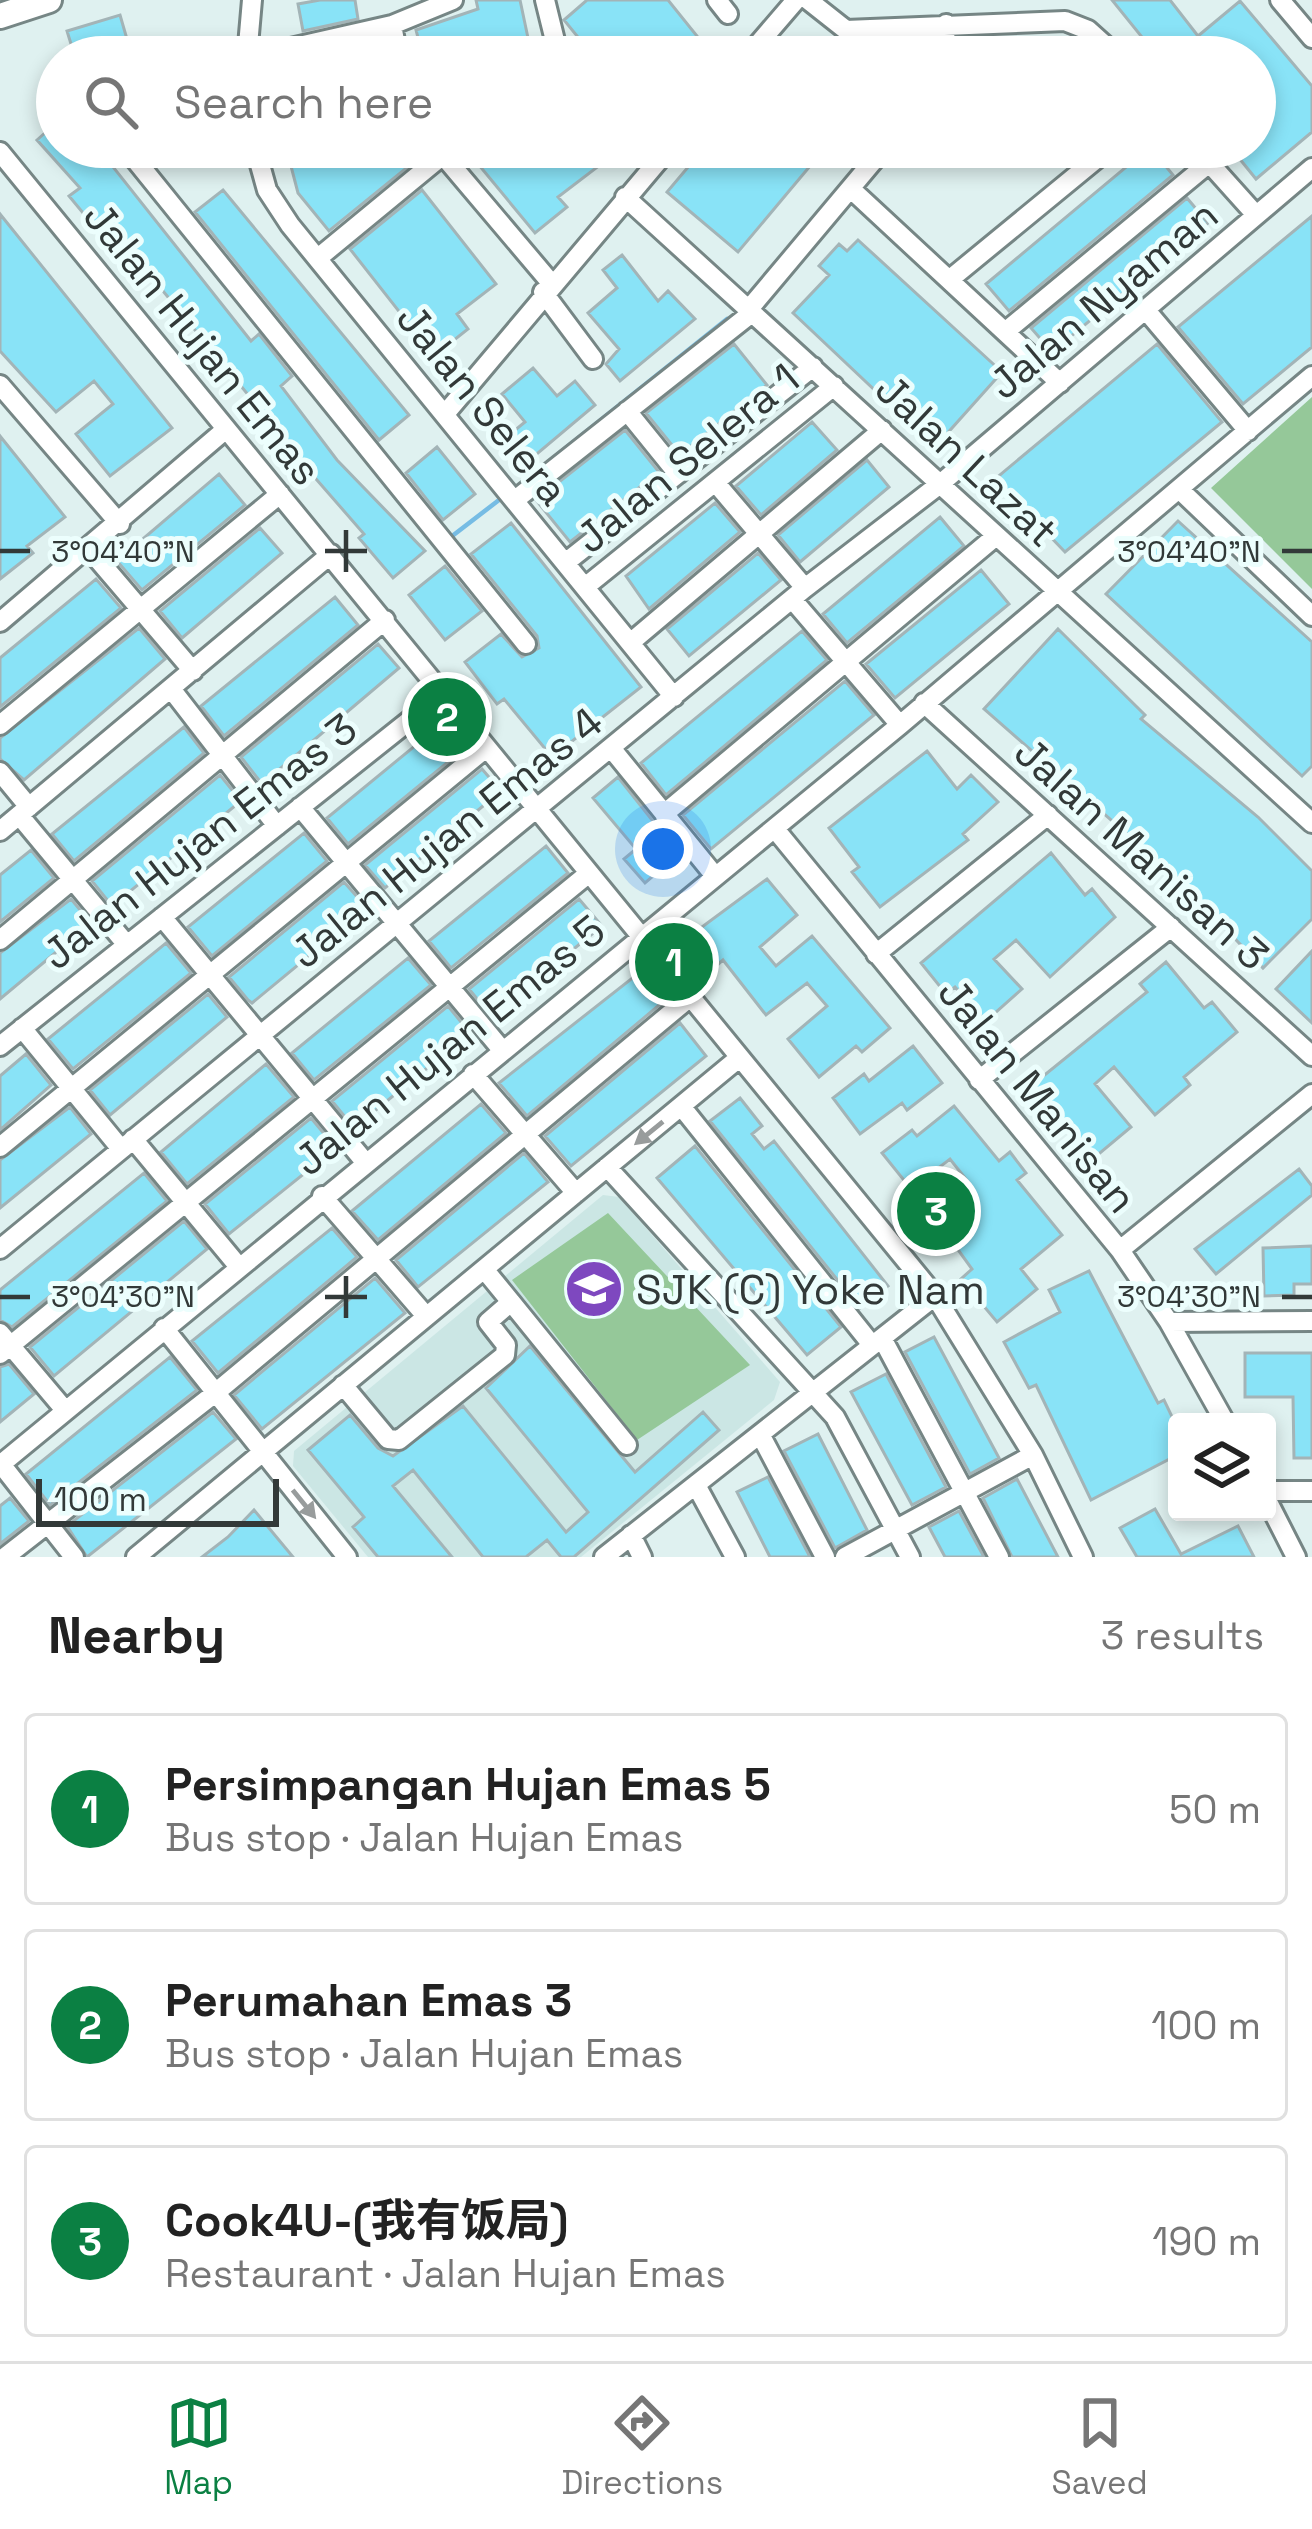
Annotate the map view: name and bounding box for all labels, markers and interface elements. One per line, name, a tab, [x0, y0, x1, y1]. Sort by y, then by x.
search box	[36, 36, 1276, 168]
icon: search	[78, 69, 144, 135]
text: Search here	[174, 74, 433, 131]
street label: Jalan Nyaman	[978, 188, 1229, 411]
street label: Jalan Hujan Emas	[72, 191, 333, 496]
street label: Jalan Selera	[385, 293, 580, 516]
street label: Jalan Selera 1	[565, 352, 810, 565]
street label: Jalan Lazat	[864, 363, 1069, 558]
text: 3°04'40"N	[51, 532, 195, 571]
text: 3°04'40"N	[1117, 532, 1261, 571]
pin: 2	[408, 672, 486, 762]
street label: Jalan Hujan Emas 4	[280, 695, 613, 980]
street label: Jalan Hujan Emas 3	[31, 702, 367, 981]
street label: Jalan Manisan 3	[1004, 725, 1280, 981]
your location	[633, 819, 693, 879]
street label: Jalan Hujan Emas 5	[283, 904, 616, 1187]
pin: 1	[635, 917, 713, 1007]
street label: Jalan Manisan	[927, 967, 1149, 1224]
one-way arrow	[634, 1119, 664, 1145]
pin: 3	[897, 1166, 975, 1256]
school or university icon: SJK (C) Yoke Nam	[563, 1258, 625, 1320]
place label: SJK (C) Yoke Nam	[636, 1263, 985, 1316]
text: 3°04'30"N	[51, 1277, 195, 1316]
text: 3°04'30"N	[1117, 1277, 1261, 1316]
map controls	[1168, 1413, 1276, 1521]
button: layers	[1168, 1413, 1276, 1521]
scale bar	[36, 1473, 279, 1526]
text: 100 m	[54, 1479, 147, 1521]
one-way arrow	[291, 1489, 316, 1520]
text: Nearby	[48, 1603, 225, 1668]
text: 3 results	[1101, 1611, 1264, 1660]
text: Persimpangan Hujan Emas 5	[165, 1756, 771, 1813]
text: 1	[81, 1785, 99, 1834]
text: 50 m	[1169, 1785, 1261, 1834]
text: Bus stop · Jalan Hujan Emas	[165, 1813, 683, 1862]
text: Perumahan Emas 3	[165, 1972, 572, 2029]
text: 2	[78, 2001, 102, 2050]
text: 100 m	[1151, 2001, 1261, 2050]
text: Bus stop · Jalan Hujan Emas	[165, 2029, 683, 2078]
text: Cook4U-(我有饭局)	[165, 2192, 568, 2249]
text: 3	[78, 2217, 102, 2266]
text: 190 m	[1152, 2217, 1261, 2266]
text: Restaurant · Jalan Hujan Emas	[165, 2249, 726, 2298]
tab: Map	[164, 2390, 233, 2504]
tab: Directions	[561, 2390, 723, 2504]
tab: Saved	[1052, 2390, 1148, 2504]

